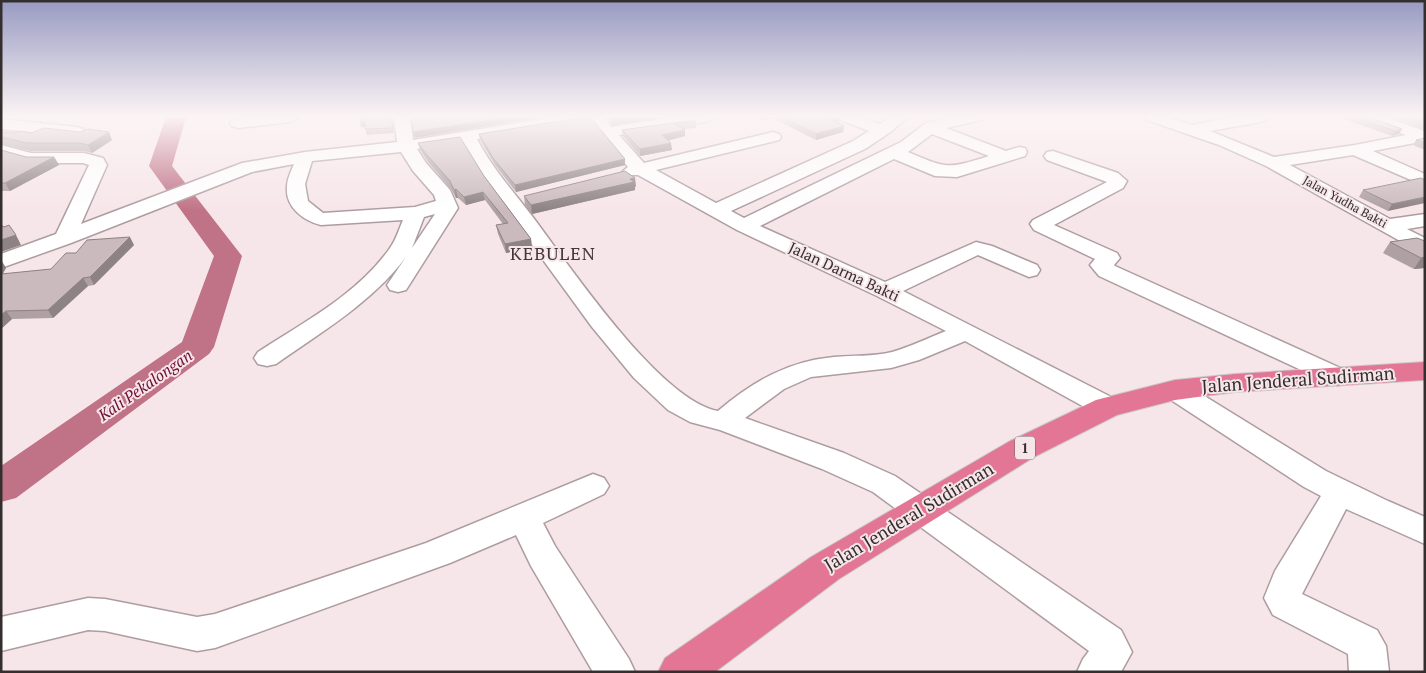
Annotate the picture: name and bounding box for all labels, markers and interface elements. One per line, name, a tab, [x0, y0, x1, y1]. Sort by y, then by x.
street label: Jalan Yudha Bakti	[1301, 172, 1390, 231]
street label: Jalan Darma Bakti	[786, 237, 903, 306]
district label: KEBULEN	[510, 241, 596, 265]
water label: Kali Pekalongan	[93, 344, 196, 426]
street label: Jalan Jenderal Sudirman	[1201, 360, 1395, 398]
road number: 1	[1015, 436, 1035, 459]
street label: Jalan Jenderal Sudirman	[820, 456, 998, 576]

